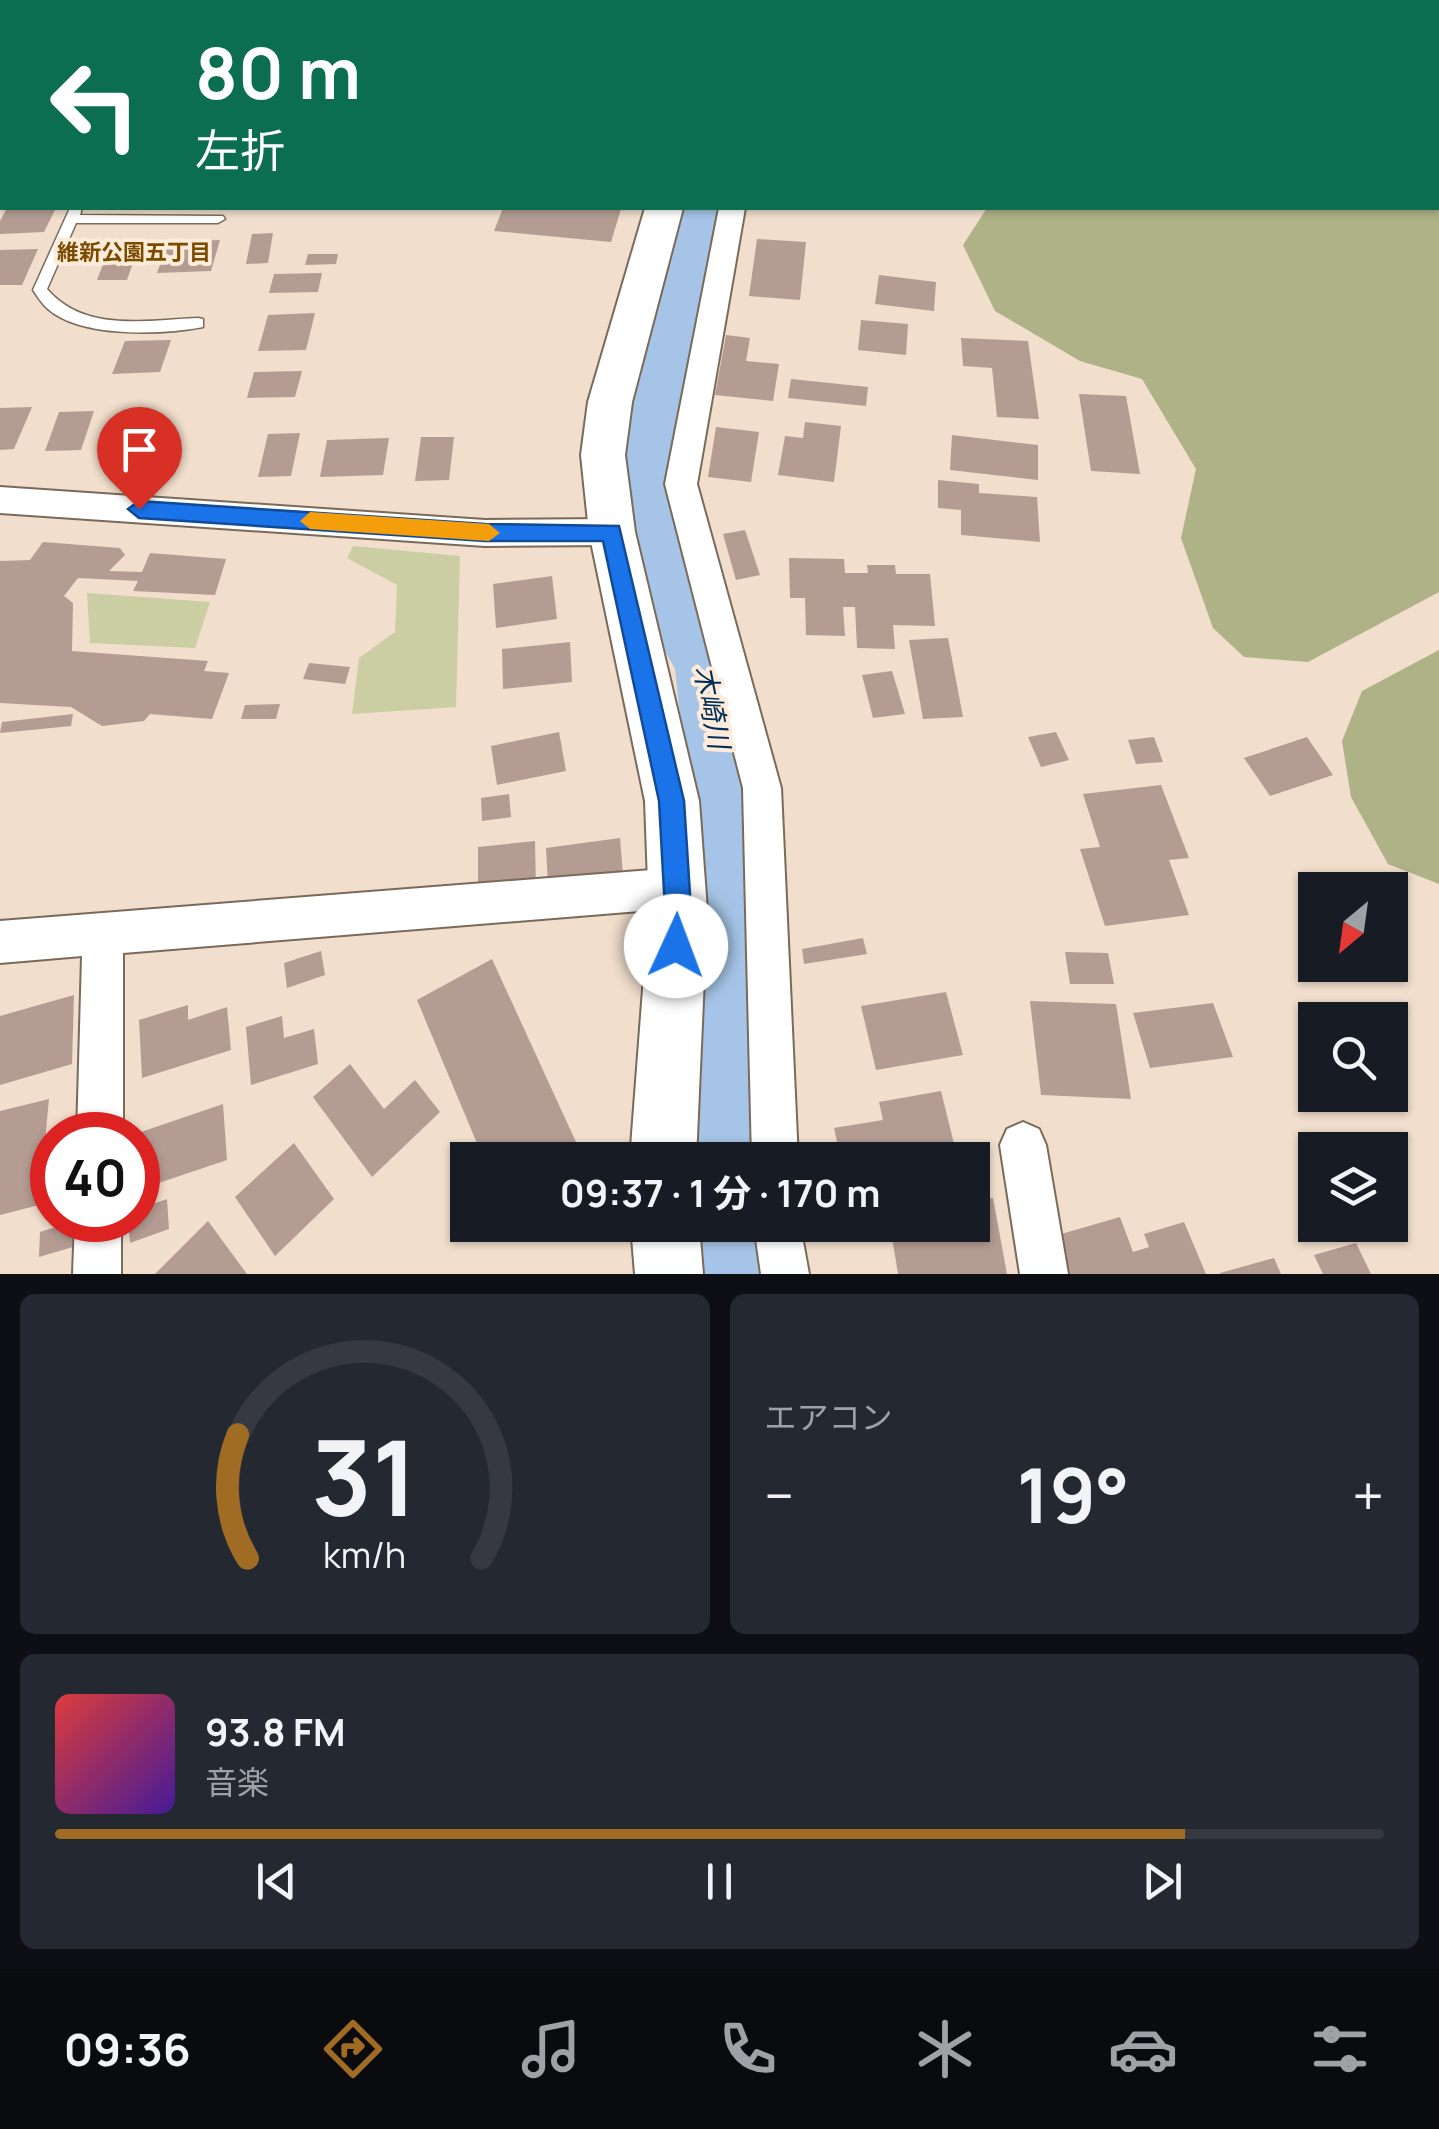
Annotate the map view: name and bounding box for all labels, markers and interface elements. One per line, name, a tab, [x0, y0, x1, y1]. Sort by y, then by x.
text: 80 m	[195, 24, 361, 120]
icon: left	[30, 40, 160, 170]
text: 左折	[195, 119, 285, 181]
district label: 維新公園五丁目	[57, 237, 211, 267]
pin	[97, 407, 182, 510]
icon: arrive	[112, 422, 167, 477]
water label: 木崎川	[686, 662, 740, 755]
north arrow	[1298, 872, 1408, 982]
map controls	[1298, 872, 1408, 1242]
position arrow	[624, 894, 728, 998]
button: search	[1298, 1002, 1408, 1112]
speed limit sign: 40	[30, 1112, 160, 1242]
button: layers	[1298, 1132, 1408, 1242]
text: 09:37 · 1 分 · 170 m	[560, 1166, 880, 1218]
text: エアコン	[765, 1395, 893, 1439]
text: 31	[312, 1405, 418, 1547]
text: 19°	[1017, 1443, 1130, 1546]
text: −	[765, 1457, 794, 1533]
text: +	[1352, 1457, 1384, 1533]
text: km/h	[323, 1530, 406, 1579]
text: 93.8 FM	[205, 1705, 346, 1757]
text: 音楽	[205, 1760, 269, 1804]
icon: previous	[249, 1854, 304, 1909]
icon: pause	[692, 1854, 747, 1909]
icon: next	[1135, 1854, 1190, 1909]
icon: directions	[318, 2014, 388, 2084]
icon: music	[516, 2014, 586, 2084]
icon: phone	[713, 2014, 783, 2084]
icon: climate	[910, 2014, 980, 2084]
icon: car	[1108, 2014, 1178, 2084]
icon: filters	[1305, 2014, 1375, 2084]
text: 09:36	[64, 2018, 191, 2080]

